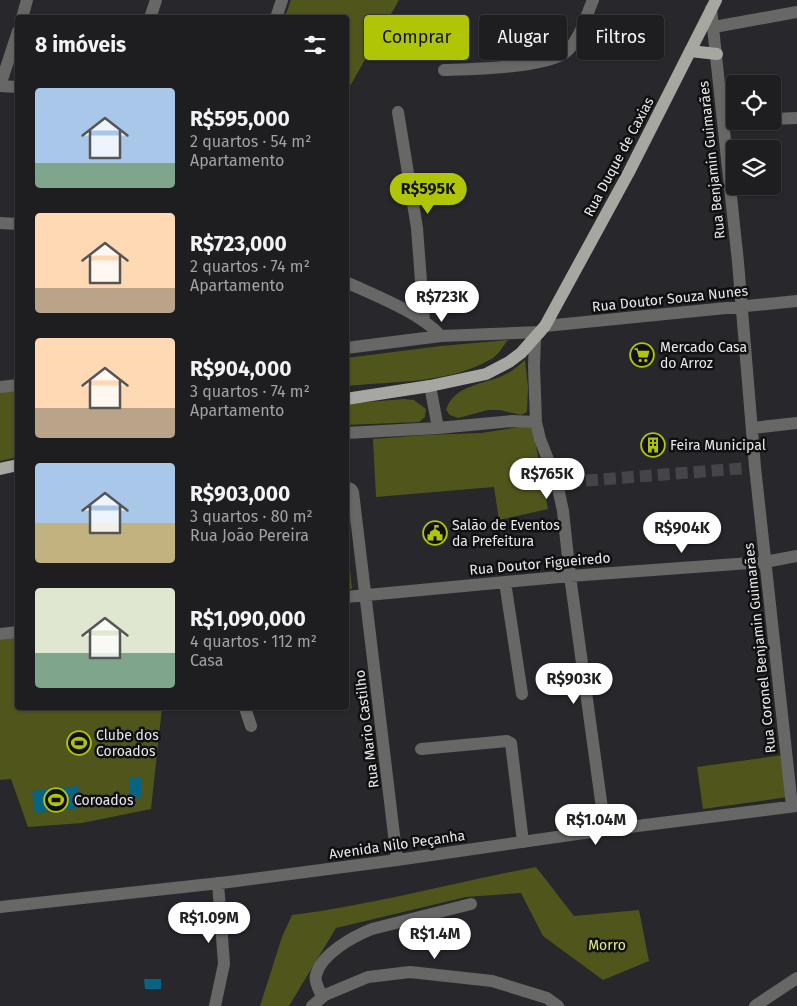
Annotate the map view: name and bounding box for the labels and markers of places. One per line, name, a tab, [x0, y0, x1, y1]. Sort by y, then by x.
pin: R$595K	[387, 172, 469, 215]
pin: R$723K	[401, 280, 483, 323]
place label: Mercado Casa do Arroz	[660, 339, 747, 372]
supermarket icon: Mercado Casa do Arroz	[629, 342, 655, 368]
building icon: Feira Municipal	[640, 432, 666, 458]
place label: Feira Municipal	[670, 437, 766, 454]
pin: R$765K	[506, 458, 588, 500]
pin: R$904K	[641, 512, 723, 554]
place label: Salão de Eventos da Prefeitura	[452, 517, 560, 550]
public building icon: Salão de Eventos da Prefeitura	[422, 520, 448, 546]
pin: R$903K	[533, 662, 615, 705]
place label: Clube dos Coroados	[96, 727, 159, 760]
sports icon: Clube dos Coroados	[66, 730, 92, 756]
sports icon: Coroados	[43, 787, 69, 813]
place label: Coroados	[74, 792, 134, 809]
pin: R$1.04M	[550, 804, 642, 846]
pin: R$1.09M	[163, 902, 255, 944]
pin: R$1.4M	[394, 918, 476, 960]

